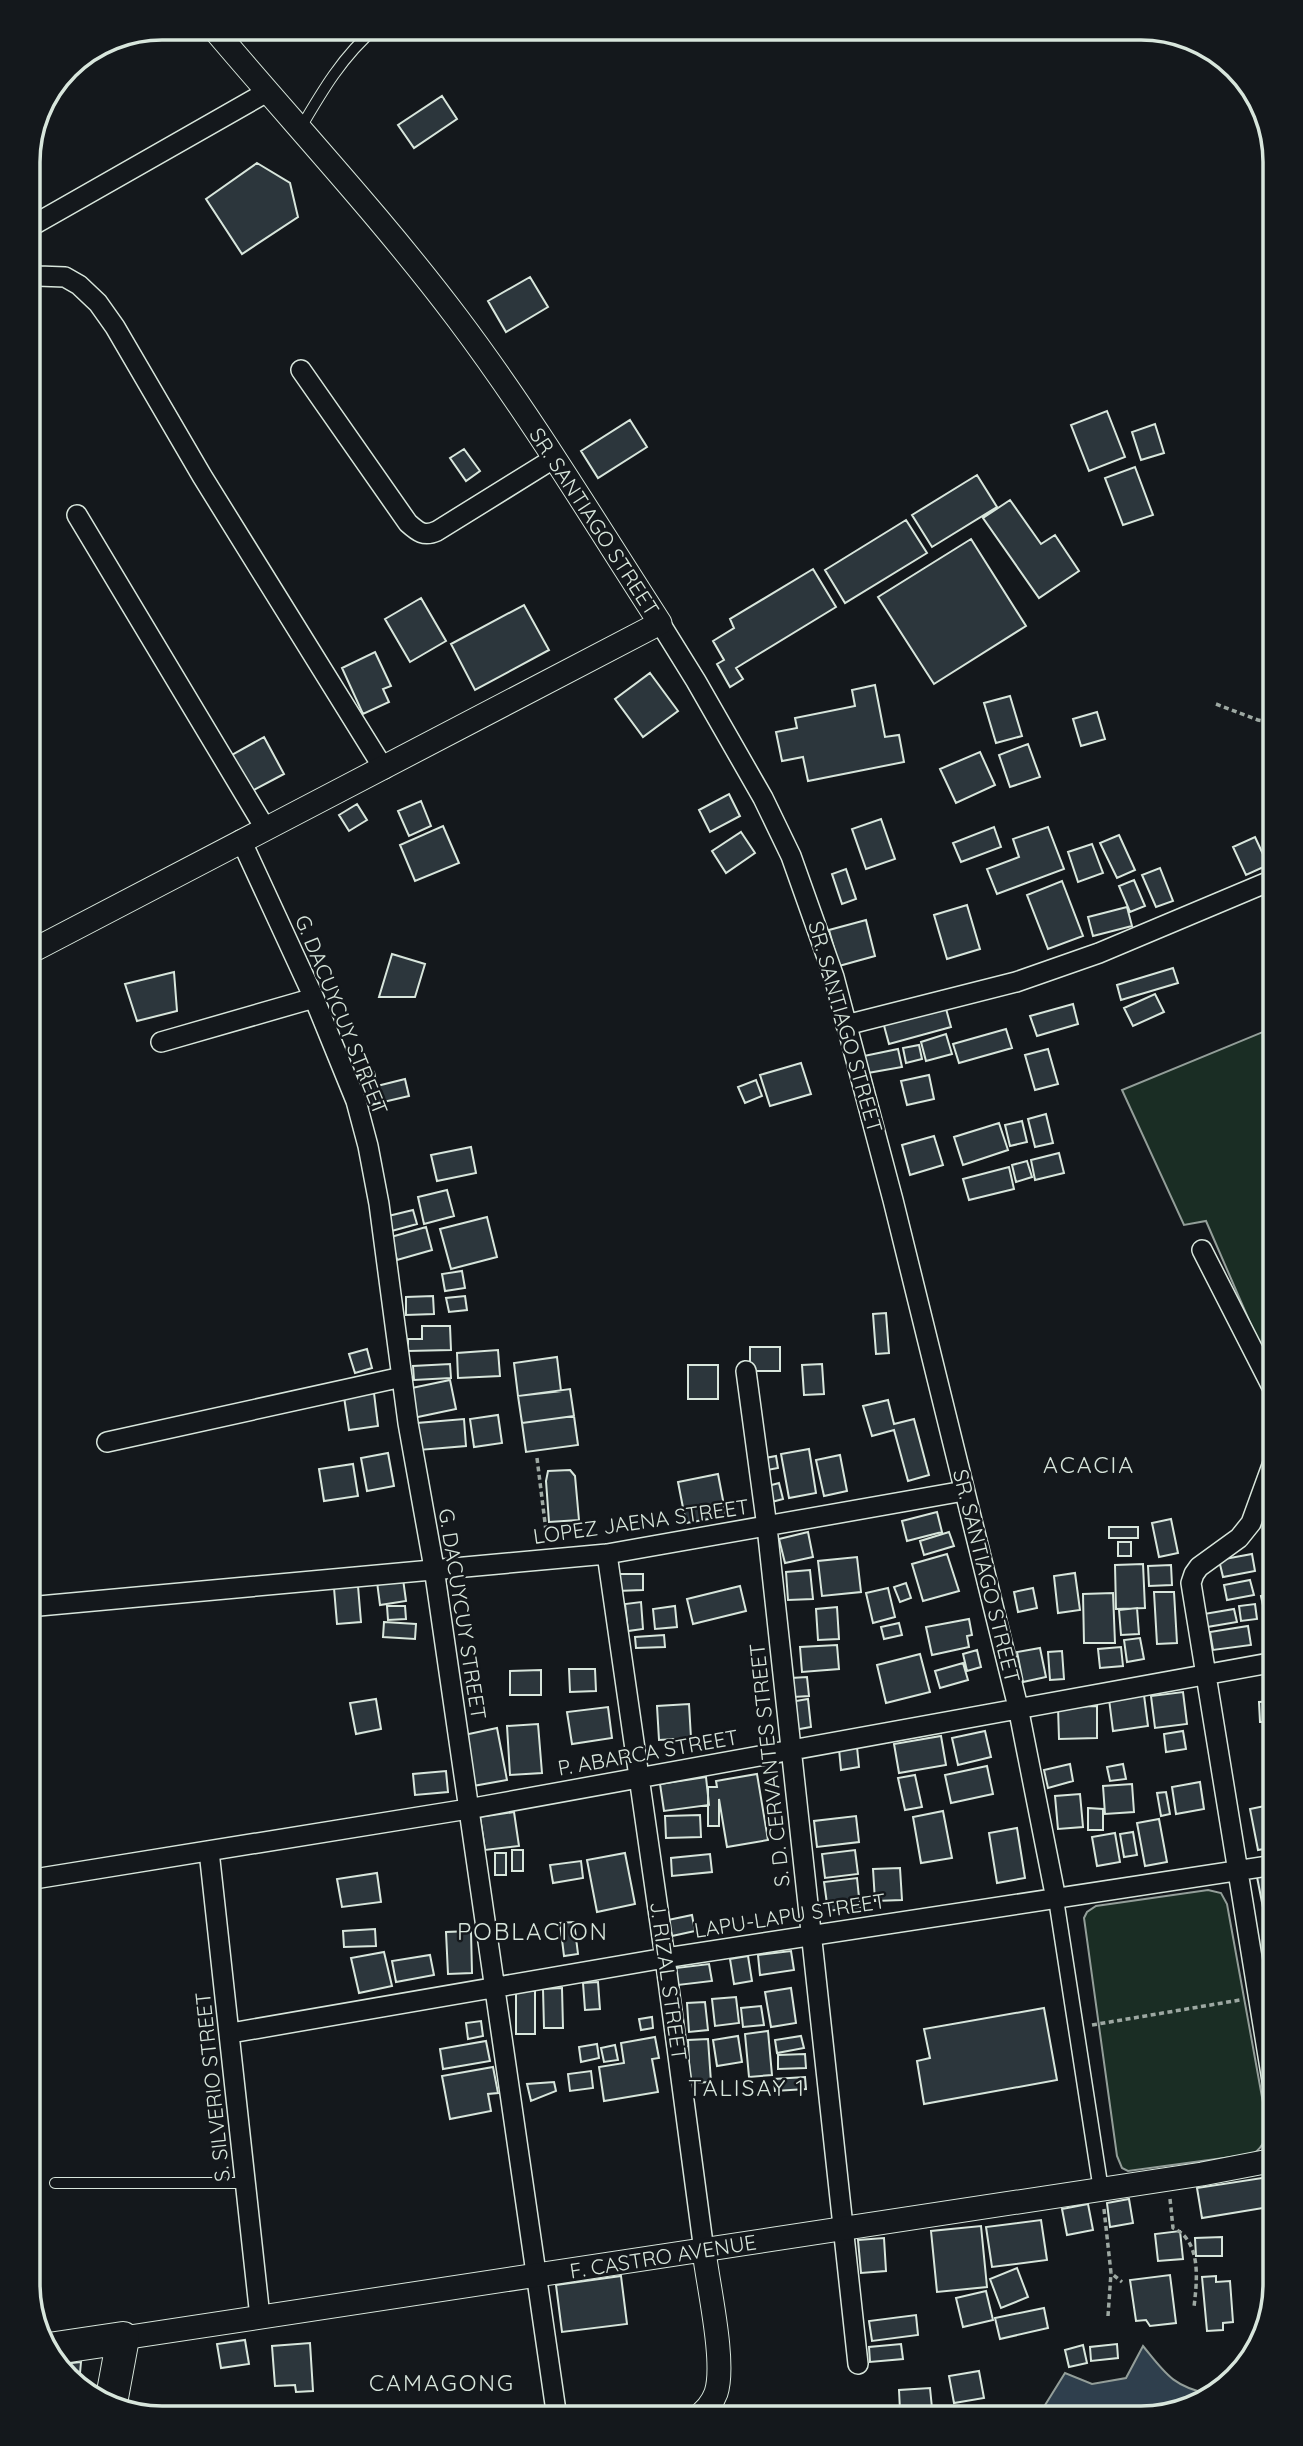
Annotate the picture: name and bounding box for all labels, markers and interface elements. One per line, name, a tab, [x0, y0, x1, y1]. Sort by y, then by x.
street label: SR. SANTIAGO STREET	[524, 423, 665, 620]
street label: G. DACUYCUY STREET	[290, 911, 394, 1118]
street label: SR. SANTIAGO STREET	[803, 918, 889, 1136]
district label: ACACIA	[1043, 1450, 1135, 1479]
street label: SR. SANTIAGO STREET	[948, 1466, 1026, 1685]
street label: LOPEZ JAENA STREET	[531, 1493, 750, 1549]
street label: G. DACUYCUY STREET	[433, 1506, 493, 1721]
street label: S. D. CERVANTES STREET	[743, 1642, 795, 1888]
street label: P. ABARCA STREET	[556, 1723, 740, 1781]
street label: LAPU-LAPU STREET	[692, 1887, 887, 1943]
street label: J. RIZAL STREET	[645, 1900, 693, 2062]
district label: POBLACION	[457, 1916, 609, 1946]
street label: S. SILVERIO STREET	[189, 1991, 235, 2183]
district label: TALISAY 1	[688, 2073, 806, 2102]
street label: F. CASTRO AVENUE	[568, 2228, 758, 2284]
district label: CAMAGONG	[369, 2368, 515, 2397]

